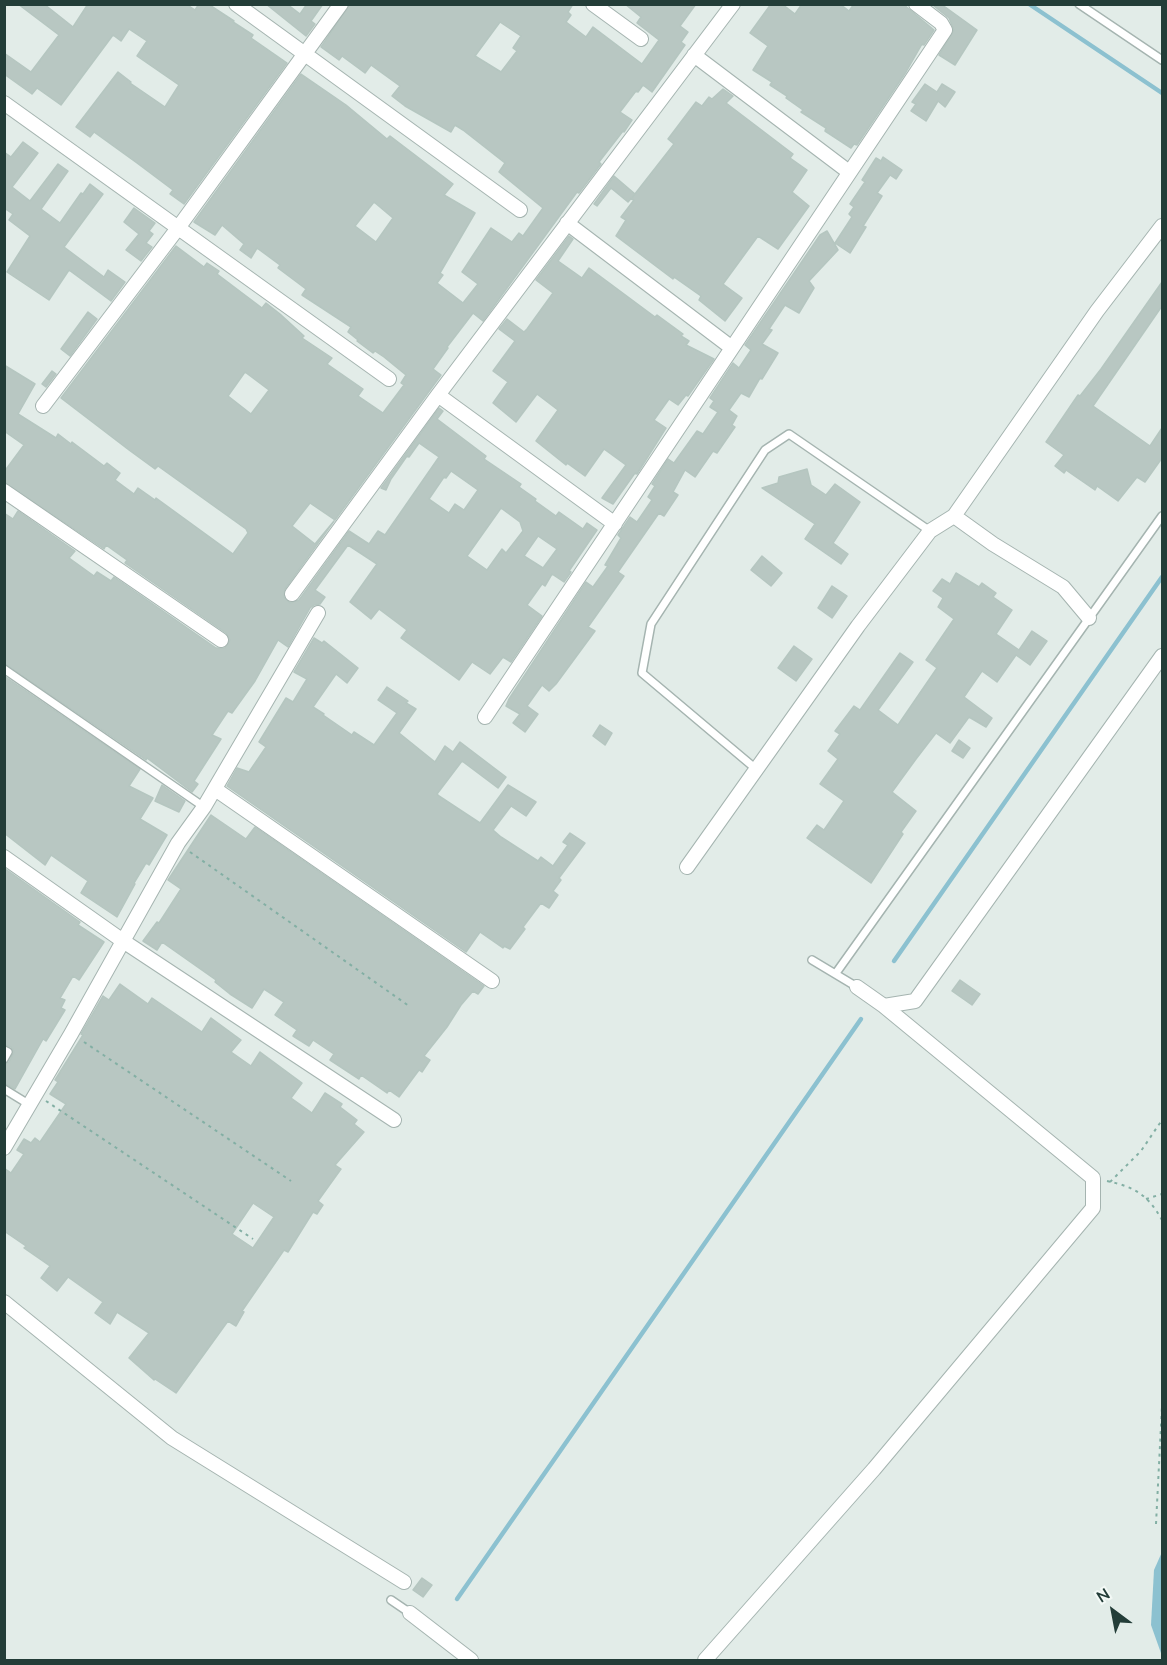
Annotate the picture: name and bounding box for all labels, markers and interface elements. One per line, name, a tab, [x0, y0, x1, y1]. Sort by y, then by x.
north arrow	[1083, 1581, 1143, 1641]
text: N	[1093, 1583, 1114, 1608]

